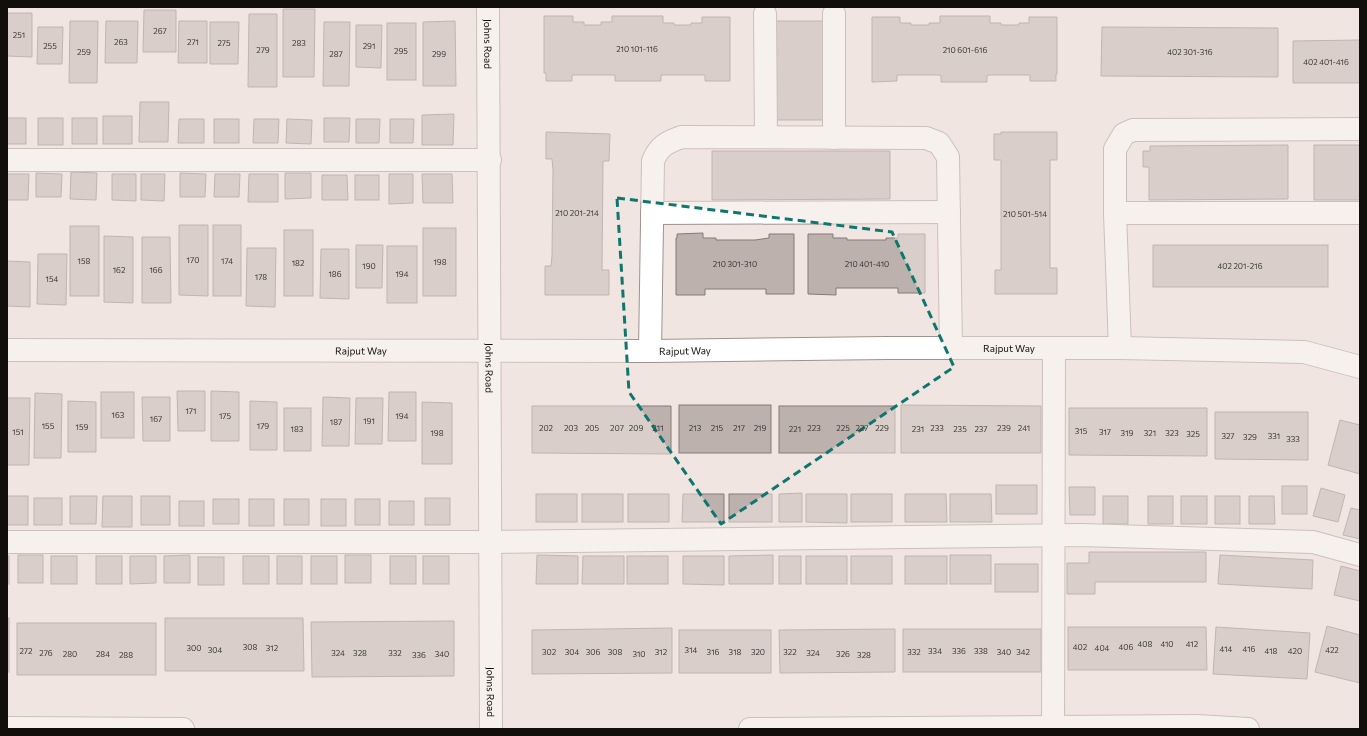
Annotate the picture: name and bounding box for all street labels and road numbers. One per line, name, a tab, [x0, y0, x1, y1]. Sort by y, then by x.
street label: Johns Road	[482, 19, 494, 69]
street label: Rajput Way	[983, 342, 1035, 354]
street label: Johns Road	[483, 343, 496, 393]
street label: Rajput Way	[659, 344, 711, 357]
street label: Rajput Way	[335, 345, 387, 357]
street label: Johns Road	[485, 667, 497, 717]

